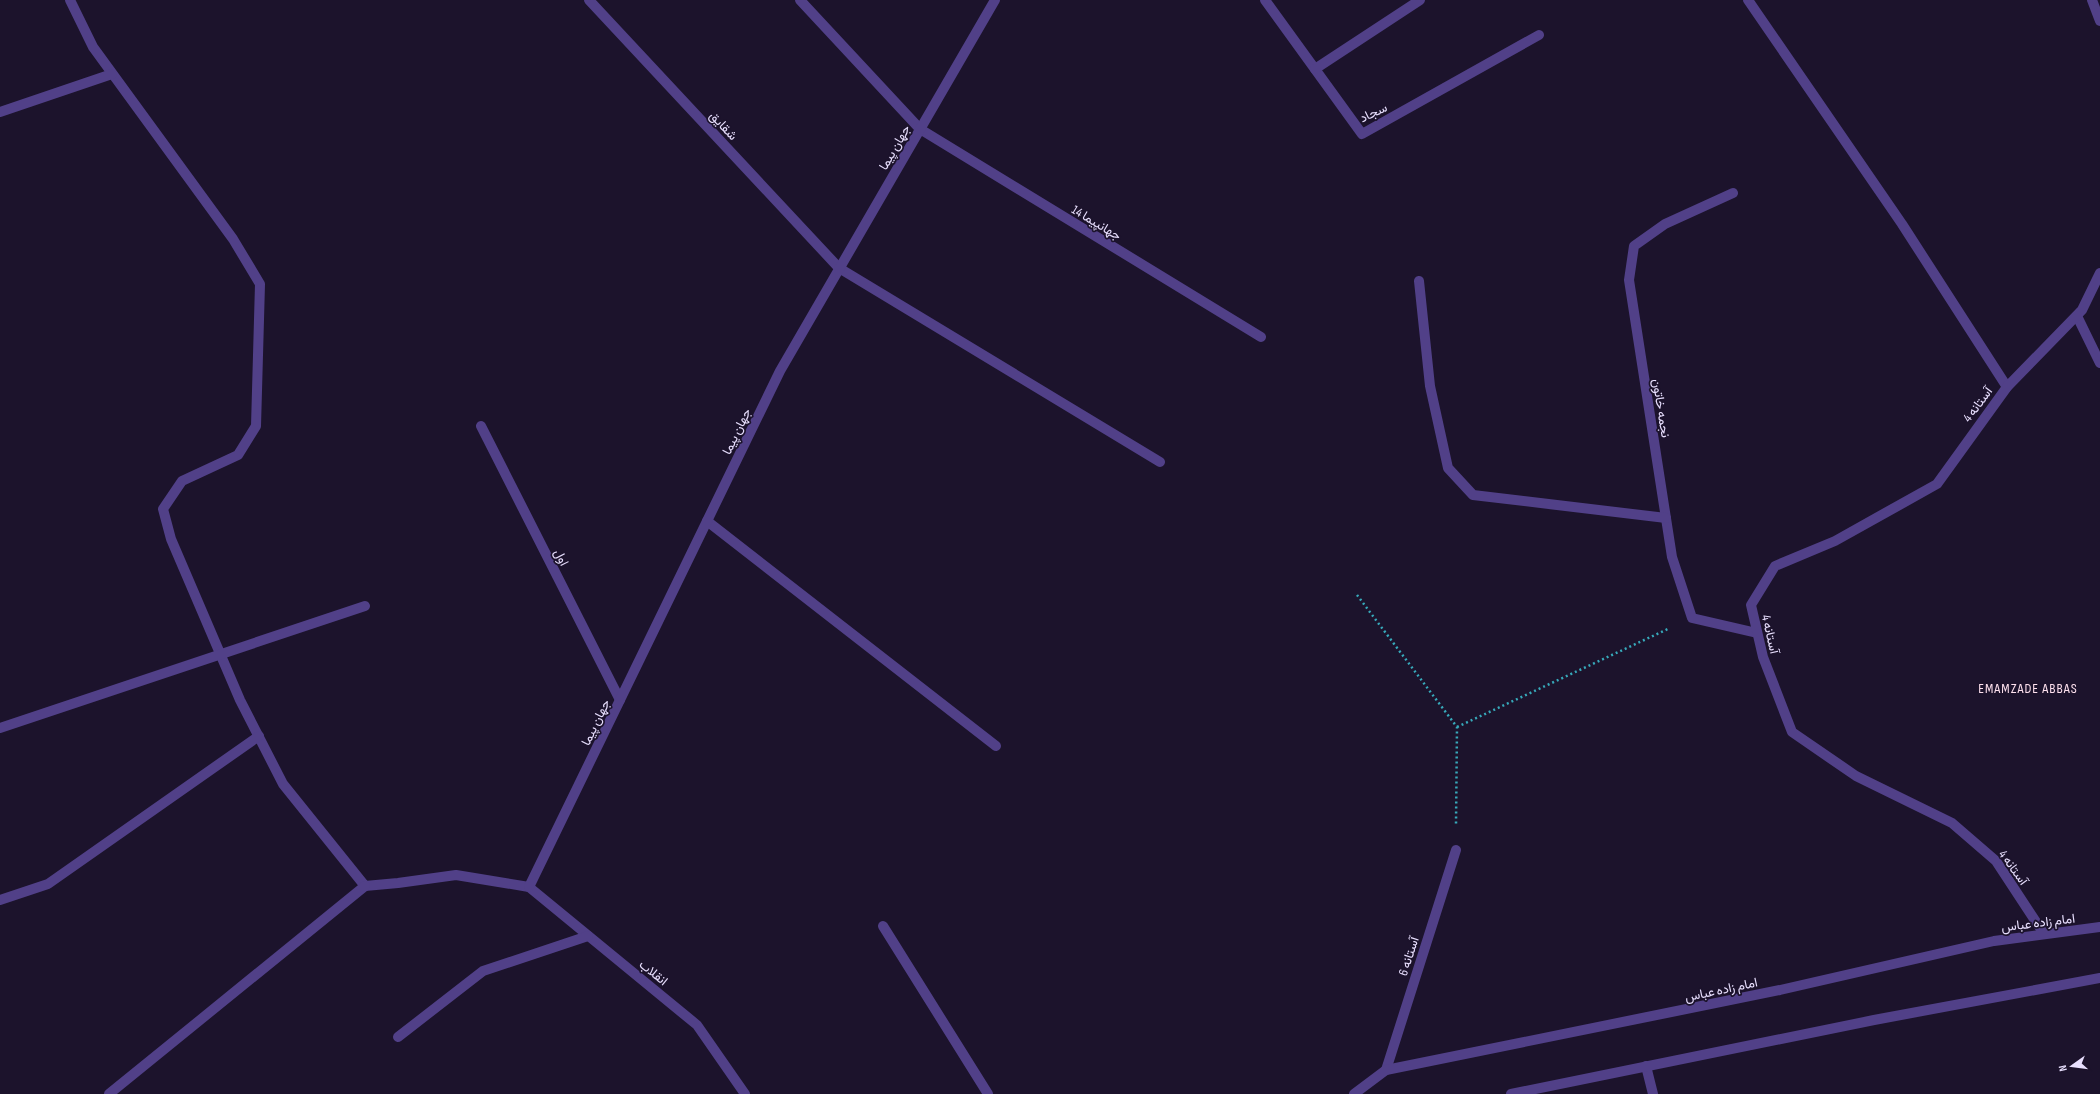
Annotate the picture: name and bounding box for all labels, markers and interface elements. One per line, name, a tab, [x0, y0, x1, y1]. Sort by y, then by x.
street label: سجاد	[1357, 99, 1390, 126]
street label: شقایق	[706, 108, 741, 144]
street label: جهان پیما	[876, 122, 915, 173]
street label: جهانپیما 14	[1068, 202, 1124, 245]
street label: نجمه خاتون	[1648, 378, 1674, 439]
street label: آستانه 4	[1959, 383, 1997, 425]
street label: جهان پیما	[719, 405, 756, 458]
street label: اول	[550, 546, 572, 569]
street label: آستانه 4	[1758, 613, 1782, 656]
district label: EMAMZADE ABBAS	[1978, 680, 2078, 697]
street label: جهان پیما	[578, 696, 615, 749]
street label: آستانه 4	[1995, 847, 2032, 889]
street label: امام زاده عباس	[2000, 911, 2076, 935]
street label: آستانه 6	[1395, 934, 1423, 978]
street label: انقلاب	[636, 956, 671, 989]
street label: امام زاده عباس	[1683, 974, 1759, 1006]
north arrow	[2052, 1046, 2092, 1086]
text: N	[2056, 1064, 2070, 1073]

